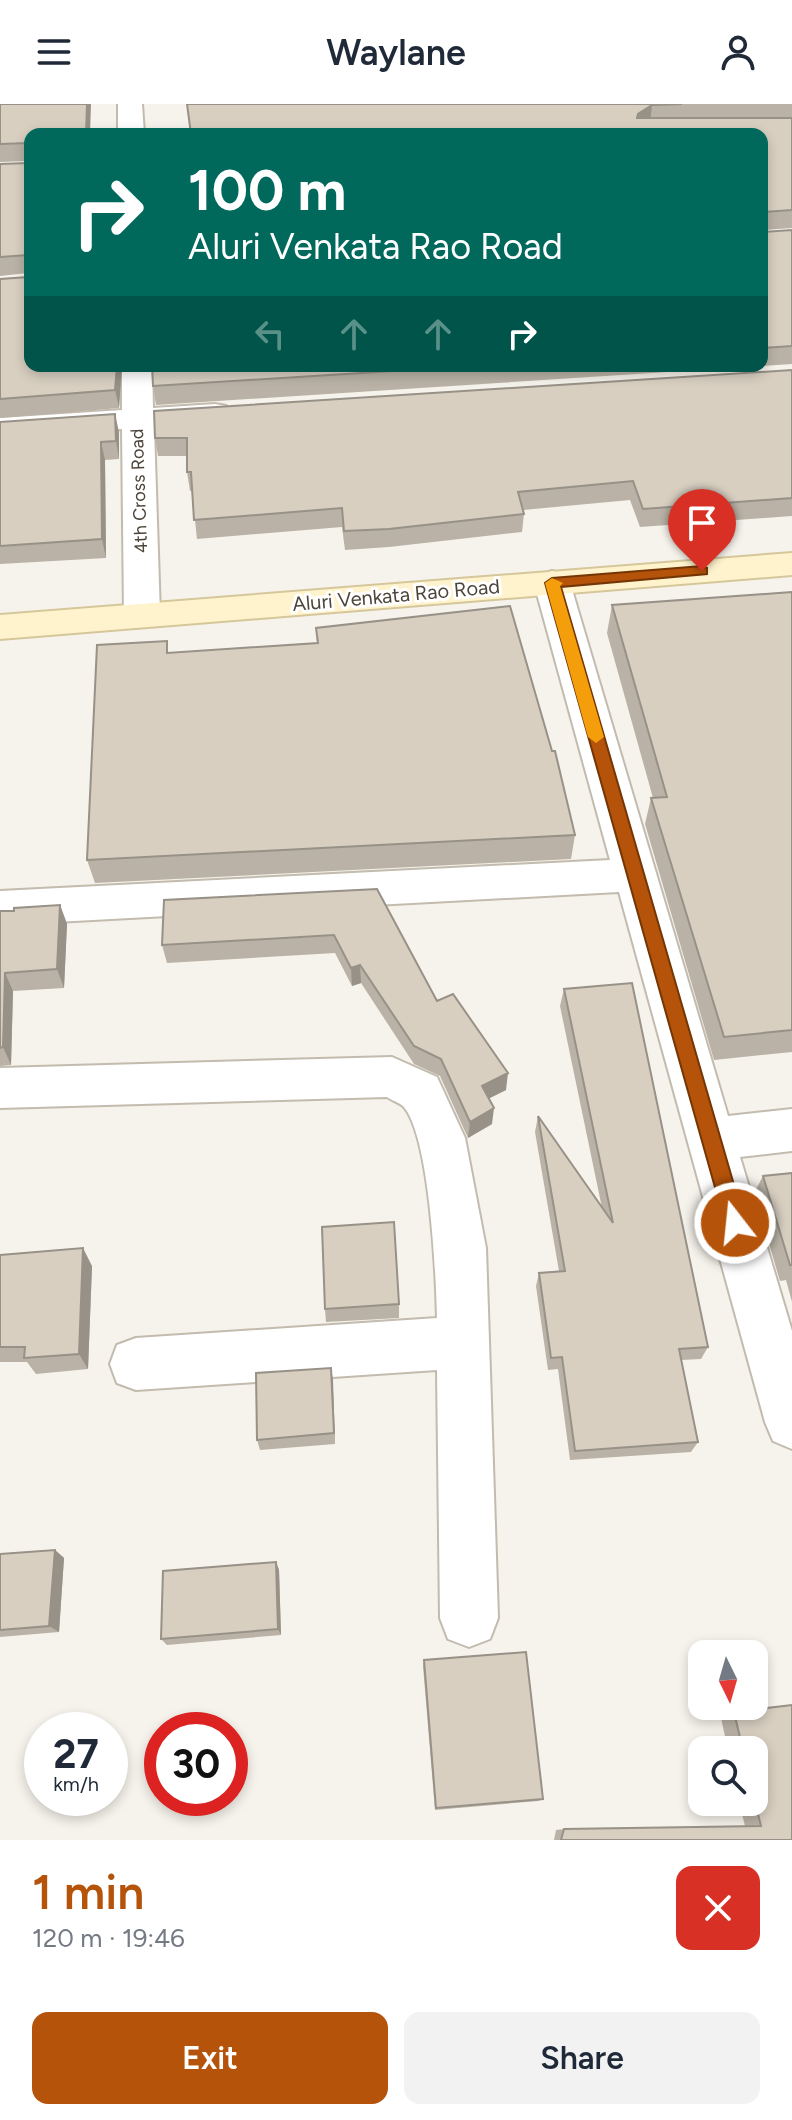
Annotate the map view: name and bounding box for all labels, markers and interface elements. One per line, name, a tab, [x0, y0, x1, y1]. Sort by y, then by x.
icon: menu	[32, 30, 76, 74]
icon: person	[716, 30, 760, 74]
text: Waylane	[326, 31, 466, 74]
text: 100 m	[188, 157, 346, 224]
icon: right	[56, 160, 160, 264]
text: Aluri Venkata Rao Road	[188, 225, 563, 268]
icon: left	[248, 312, 292, 356]
icon: ahead	[332, 312, 376, 356]
icon: ahead	[416, 312, 460, 356]
icon: right	[500, 312, 544, 356]
street label: 4th Cross Road	[126, 428, 152, 554]
pin	[668, 489, 736, 571]
icon: arrive	[680, 501, 724, 545]
street label: Aluri Venkata Rao Road	[291, 574, 501, 616]
position arrow	[693, 1181, 777, 1265]
north arrow	[688, 1640, 768, 1720]
map controls	[688, 1640, 768, 1816]
speed limit sign: 30	[144, 1712, 248, 1816]
text: 27	[53, 1730, 99, 1778]
button: search	[688, 1736, 768, 1816]
text: km/h	[53, 1772, 99, 1796]
text: 1 min	[32, 1863, 144, 1921]
button: close	[676, 1866, 760, 1950]
text: 120 m · 19:46	[32, 1922, 185, 1954]
button: Exit	[32, 2012, 388, 2104]
button: Share	[404, 2012, 760, 2104]

